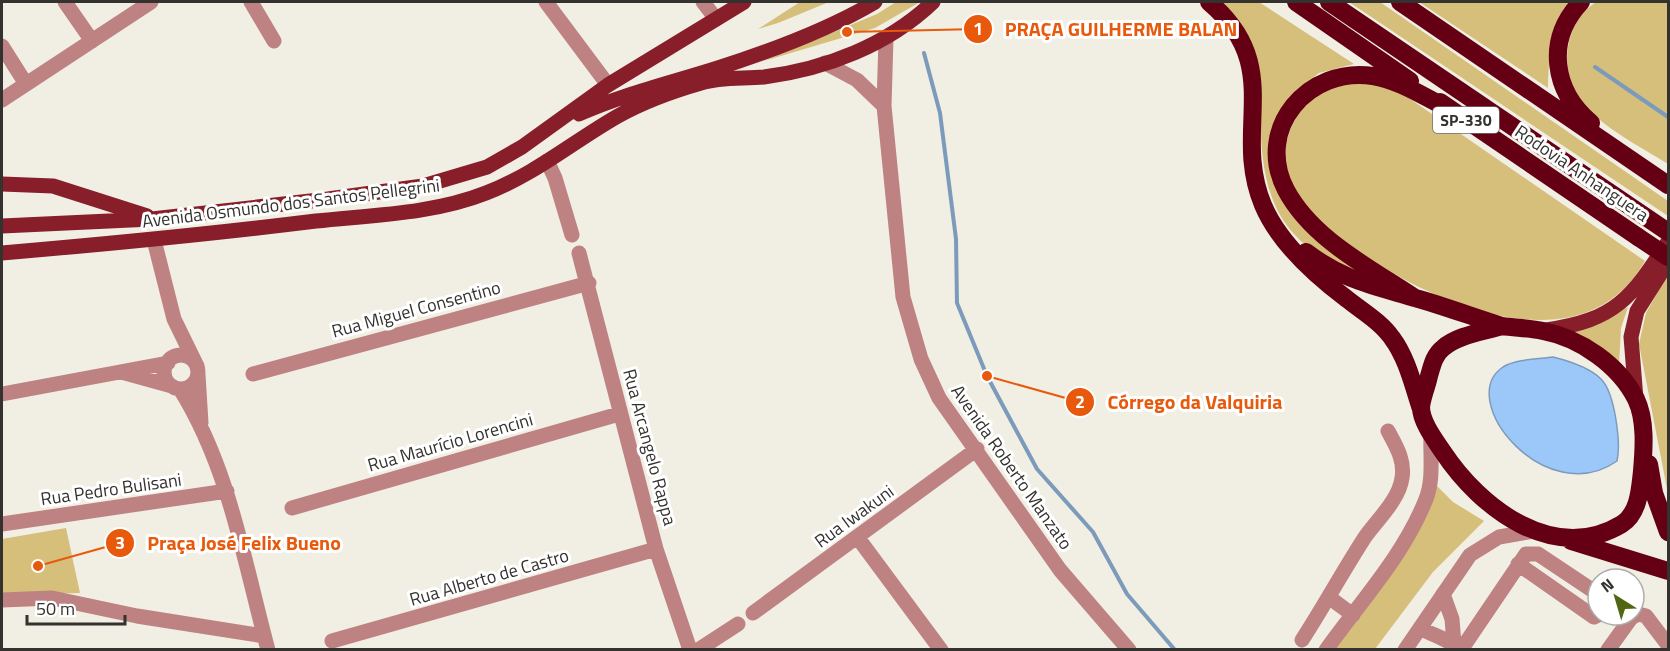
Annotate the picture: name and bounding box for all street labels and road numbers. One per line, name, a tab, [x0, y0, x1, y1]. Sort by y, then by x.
road number: SP-330	[1433, 107, 1499, 133]
street label: Rodovia Anhanguera	[1509, 118, 1655, 228]
street label: Avenida Osmundo dos Santos Pellegrini	[141, 171, 441, 235]
street label: Rua Miguel Consentino	[329, 273, 503, 345]
street label: Rua Arcangelo Rappa	[616, 366, 684, 528]
street label: Avenida Roberto Manzato	[945, 379, 1079, 555]
street label: Rua Maurício Lorencini	[364, 405, 536, 479]
street label: Rua Pedro Bulisani	[39, 466, 183, 512]
street label: Rua Iwakuni	[809, 478, 899, 554]
street label: Rua Alberto de Castro	[406, 541, 572, 613]

